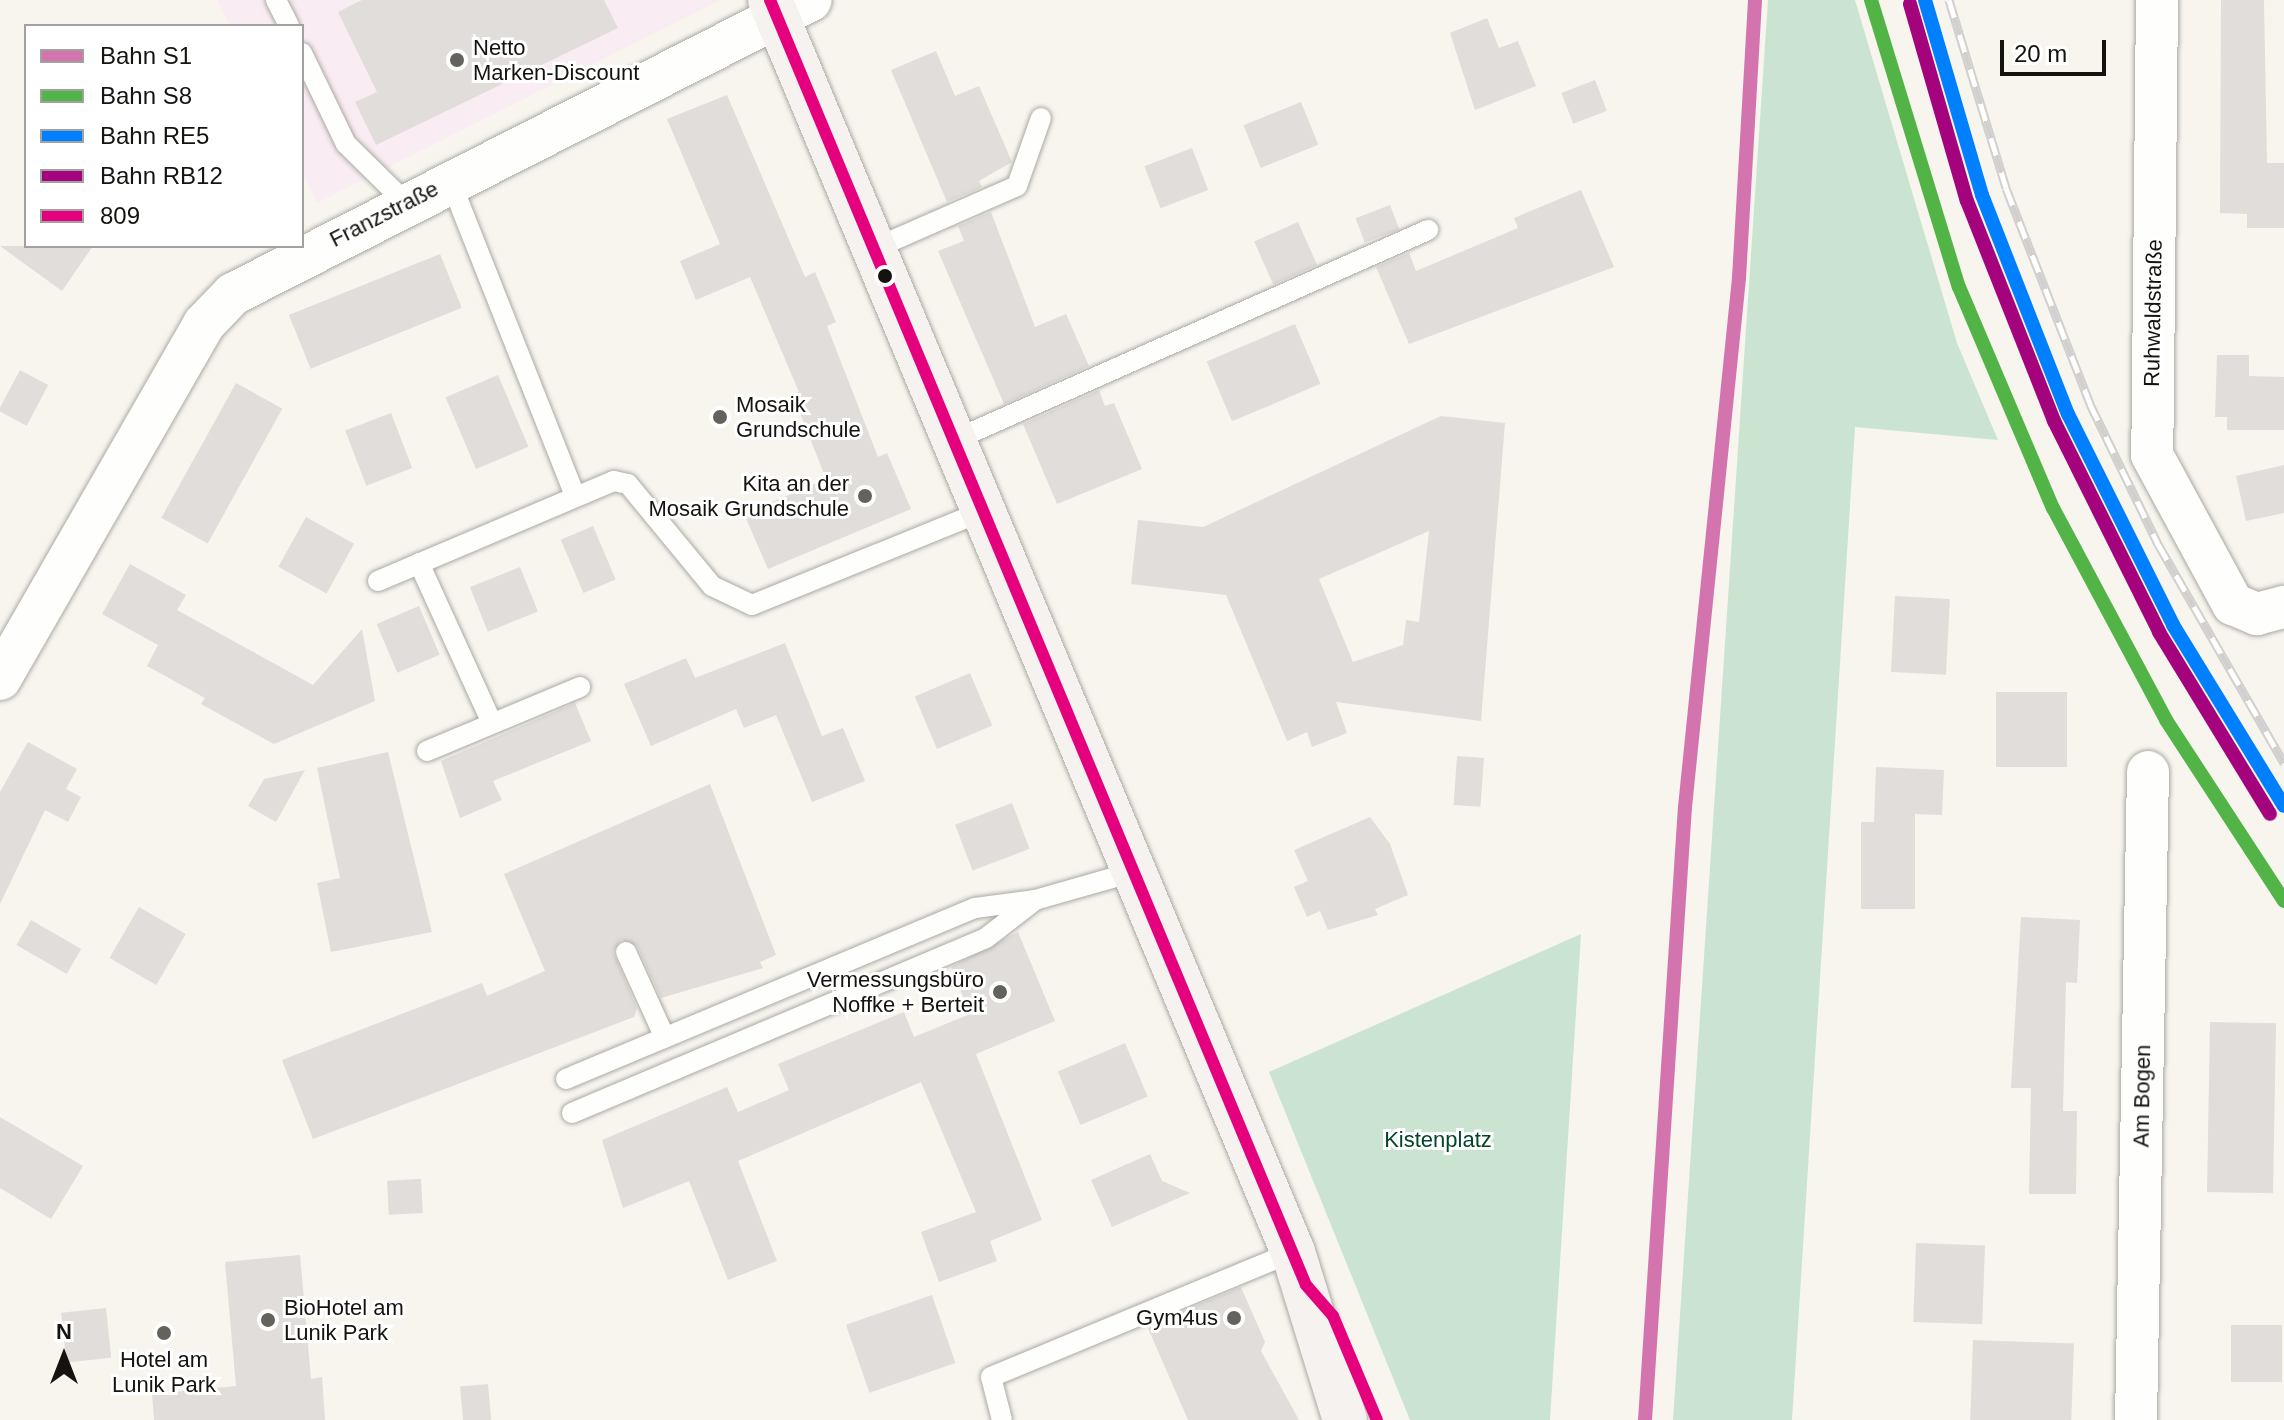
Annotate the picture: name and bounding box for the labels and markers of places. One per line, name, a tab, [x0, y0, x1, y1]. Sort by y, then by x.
place label: Netto Marken-Discount	[473, 34, 639, 86]
marker: Netto Marken-Discount	[448, 51, 466, 69]
unlabelled marker	[877, 268, 893, 284]
place label: Mosaik Grundschule	[736, 391, 861, 442]
marker: Mosaik Grundschule	[711, 408, 729, 426]
place label: Kita an der Mosaik Grundschule	[648, 470, 849, 522]
marker: Kita an der Mosaik Grundschule	[856, 487, 874, 505]
place label: Vermessungsbüro Noffke + Berteit	[807, 966, 984, 1018]
marker: Vermessungsbüro Noffke + Berteit	[991, 983, 1009, 1001]
place label: BioHotel am Lunik Park	[284, 1294, 404, 1346]
place label: Gym4us	[1136, 1305, 1218, 1331]
marker: Gym4us	[1225, 1309, 1243, 1327]
marker: BioHotel am Lunik Park	[259, 1311, 277, 1329]
marker: Hotel am Lunik Park	[155, 1324, 173, 1342]
place label: Hotel am Lunik Park	[112, 1346, 216, 1398]

